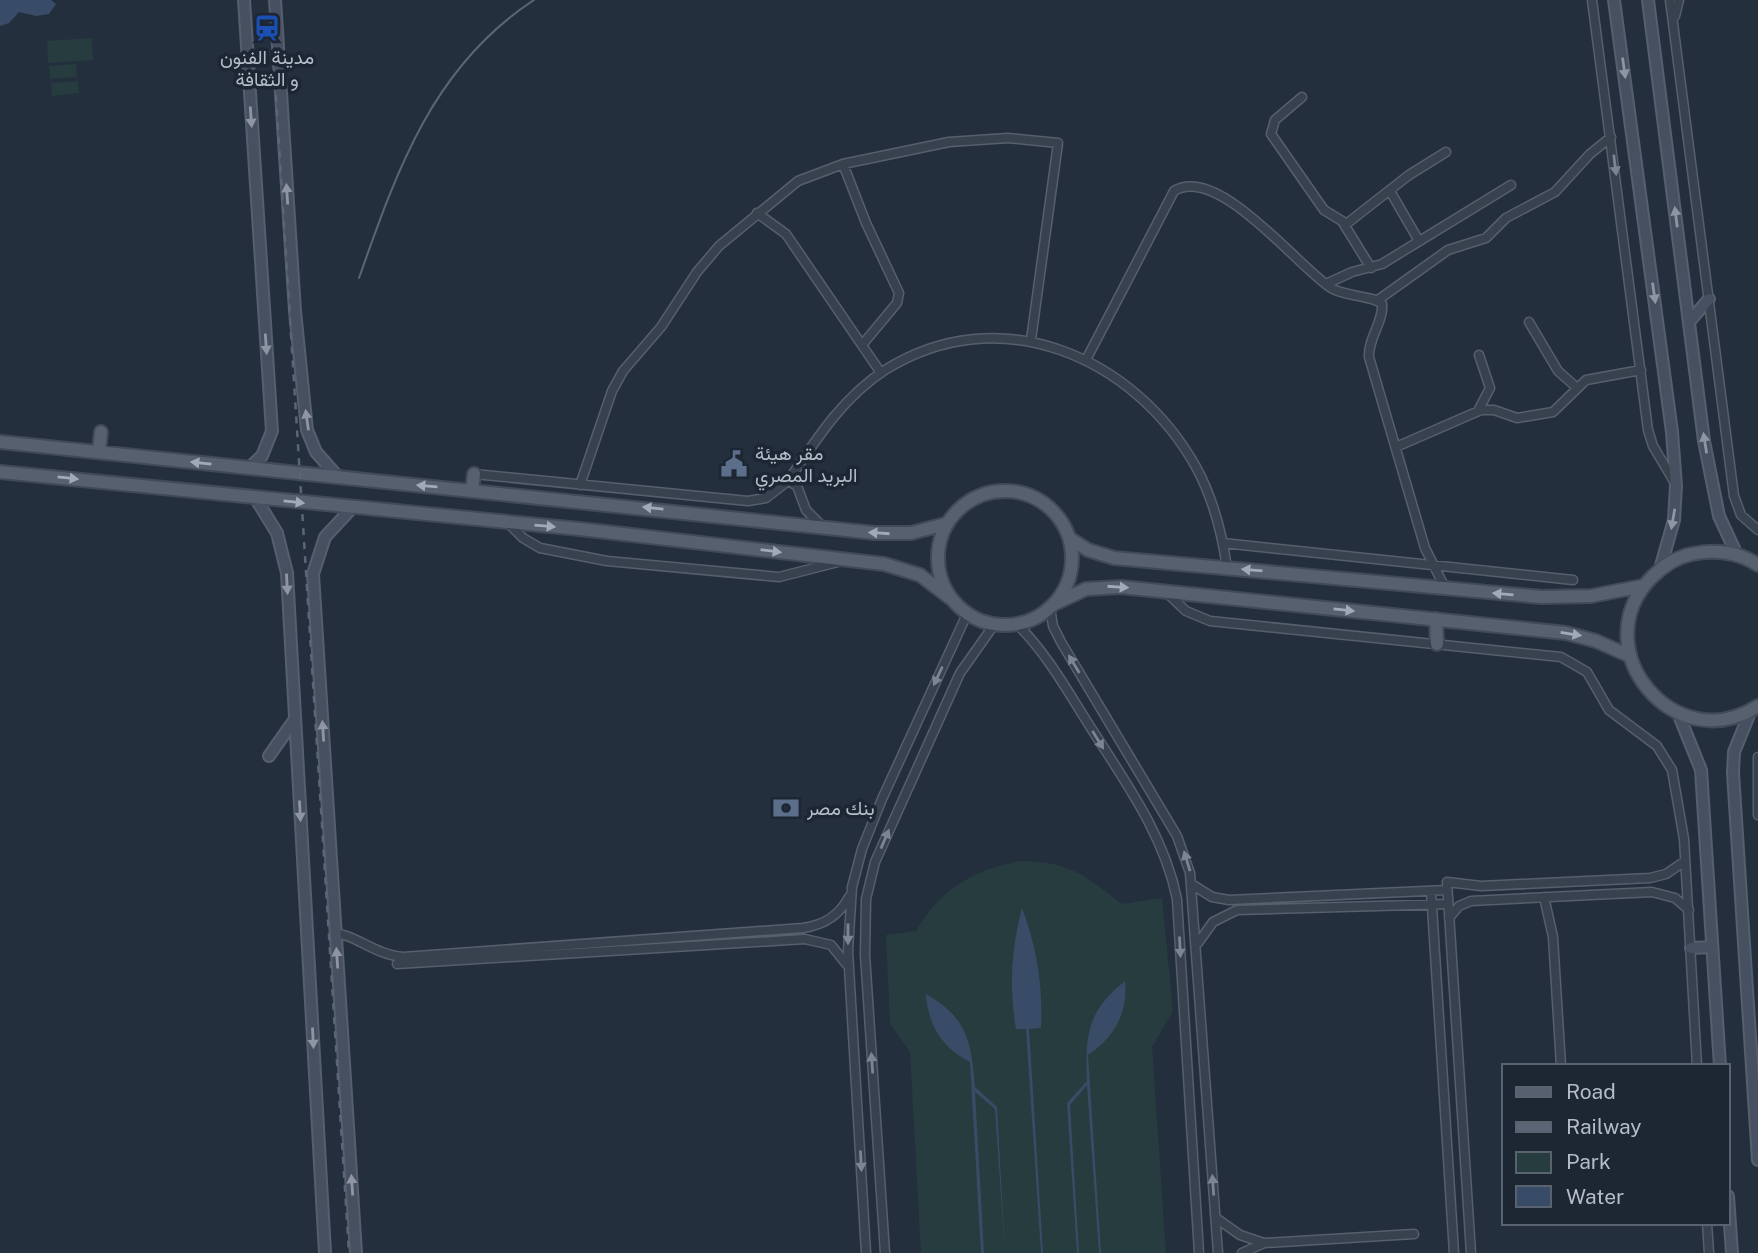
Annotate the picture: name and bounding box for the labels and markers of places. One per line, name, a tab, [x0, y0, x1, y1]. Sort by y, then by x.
station icon: مدينة الفنون و الثقافة	[252, 13, 282, 43]
place label: مدينة الفنون و الثقافة	[220, 46, 314, 91]
place label: مقر هيئة البريد المصري	[755, 442, 857, 491]
public building icon: مقر هيئة البريد المصري	[719, 449, 749, 479]
bank icon: بنك مصر	[771, 793, 801, 823]
place label: بنك مصر	[806, 797, 875, 820]

